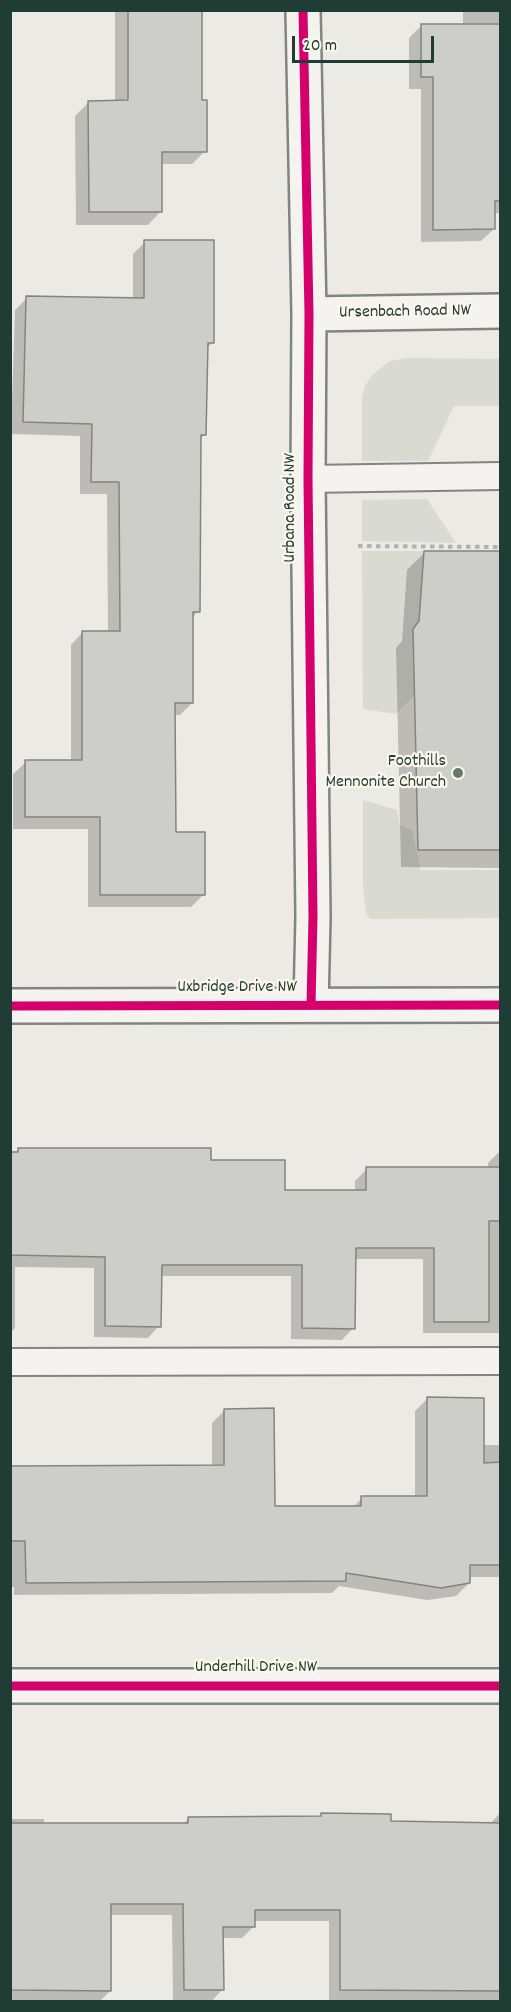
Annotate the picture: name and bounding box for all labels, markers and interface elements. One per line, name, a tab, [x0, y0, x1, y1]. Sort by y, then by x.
scale bar	[295, 24, 438, 62]
text: 20 m	[303, 34, 337, 59]
street label: Ursenbach Road NW	[339, 301, 471, 325]
street label: Urbana Road NW	[281, 453, 303, 563]
place label: Foothills Mennonite Church	[326, 752, 446, 795]
marker: Foothills Mennonite Church	[451, 766, 465, 780]
street label: Uxbridge Drive NW	[177, 978, 297, 1000]
street label: Underhill Drive NW	[195, 1658, 317, 1680]

